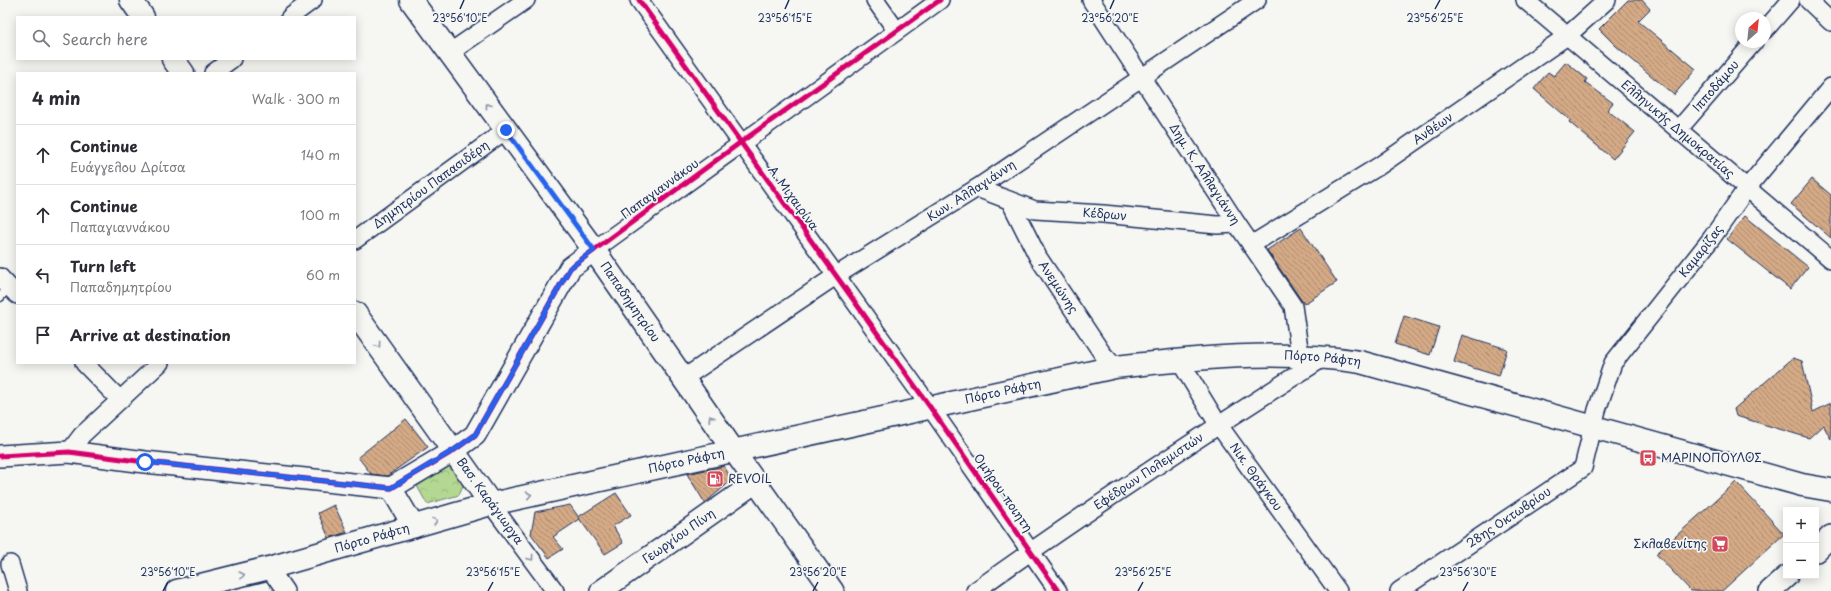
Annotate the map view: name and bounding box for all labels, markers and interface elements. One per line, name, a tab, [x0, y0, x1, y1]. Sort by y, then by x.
text: 23°56'10"E	[432, 10, 488, 25]
text: 23°56'15"E	[758, 10, 812, 25]
text: 23°56'20"E	[1081, 10, 1139, 25]
text: 23°56'25"E	[1407, 10, 1463, 25]
north arrow	[1735, 12, 1771, 48]
search box	[16, 16, 356, 60]
icon: search	[30, 27, 52, 49]
text: Search here	[62, 27, 148, 50]
street label: Ιπποδάμου	[1688, 56, 1743, 115]
street label: Ελληνικής Δημοκρατίας	[1618, 75, 1739, 182]
text: 4 min	[32, 85, 80, 111]
text: Walk · 300 m	[252, 89, 340, 108]
one-way arrow	[486, 103, 493, 110]
street label: Ανθέων	[1408, 108, 1456, 148]
street label: Δημ. Κ. Αλλαγιάννη	[1166, 119, 1245, 228]
route end	[497, 121, 515, 139]
text: Continue	[70, 134, 138, 157]
street label: Δημητρίου Παπασιδέρη	[369, 136, 492, 232]
icon: ahead	[32, 144, 54, 166]
text: 140 m	[301, 145, 340, 164]
street label: Παπαγιαννάκου	[617, 154, 702, 223]
street label: Κων. Αλλαγιάννη	[923, 155, 1019, 225]
text: Ευάγγελου Δρίτσα	[70, 157, 186, 176]
street label: Α. Μιχαιρίνα	[764, 161, 823, 233]
text: Continue	[70, 194, 138, 217]
street label: Κέδρων	[1082, 203, 1128, 224]
icon: ahead	[32, 204, 54, 226]
text: 100 m	[300, 205, 340, 224]
text: Παπαγιαννάκου	[70, 217, 170, 236]
street label: Καμαρίζας	[1674, 221, 1726, 281]
text: Turn left	[70, 254, 136, 277]
street label: Παπαδημητρίου	[597, 257, 665, 345]
street label: Ανεμώνης	[1035, 257, 1083, 317]
icon: left	[32, 264, 54, 286]
text: 60 m	[306, 265, 340, 284]
text: Παπαδημητρίου	[70, 277, 172, 296]
text: Arrive at destination	[70, 323, 231, 346]
icon: arrive	[32, 324, 54, 346]
one-way arrow	[373, 341, 381, 348]
street label: Πόρτο Ράφτη	[1284, 346, 1363, 370]
street label: Πόρτο Ράφτη	[963, 374, 1042, 408]
one-way arrow	[708, 415, 716, 422]
street label: Εφέδρων Πολεμιστών	[1090, 427, 1207, 514]
street label: Νικ. Θράγκου	[1226, 438, 1287, 514]
street label: Πόρτο Ράφτη	[647, 443, 726, 477]
bus stop icon: ΜΑΡΙΝΟΠΟΥΛΟΣ	[1638, 448, 1658, 468]
place label: ΜΑΡΙΝΟΠΟΥΛΟΣ	[1661, 448, 1762, 466]
street label: Ομήρου-ποιητη	[970, 450, 1038, 535]
route start	[136, 453, 154, 471]
street label: Βασ. Καράγιωργα	[453, 453, 529, 548]
fuel station icon: REVOIL	[705, 469, 725, 489]
place label: REVOIL	[728, 469, 772, 487]
street label: 28ης Οκτωβρίου	[1462, 482, 1554, 552]
one-way arrow	[526, 492, 533, 500]
street label: Γεωργίου Πίνη	[638, 504, 718, 567]
map controls	[1783, 507, 1819, 579]
button: +	[1783, 507, 1819, 543]
one-way arrow	[431, 517, 438, 526]
street label: Πόρτο Ράφτη	[332, 518, 411, 557]
place label: Σκλαβενίτης	[1633, 534, 1707, 552]
supermarket icon: Σκλαβενίτης	[1710, 534, 1730, 554]
button: −	[1783, 543, 1819, 579]
one-way arrow	[526, 554, 534, 561]
text: 23°56'10"E	[140, 564, 196, 579]
text: 23°56'15"E	[466, 564, 520, 579]
text: 23°56'20"E	[789, 564, 847, 579]
text: 23°56'25"E	[1115, 564, 1171, 579]
text: 23°56'30"E	[1439, 564, 1497, 579]
one-way arrow	[238, 571, 245, 580]

